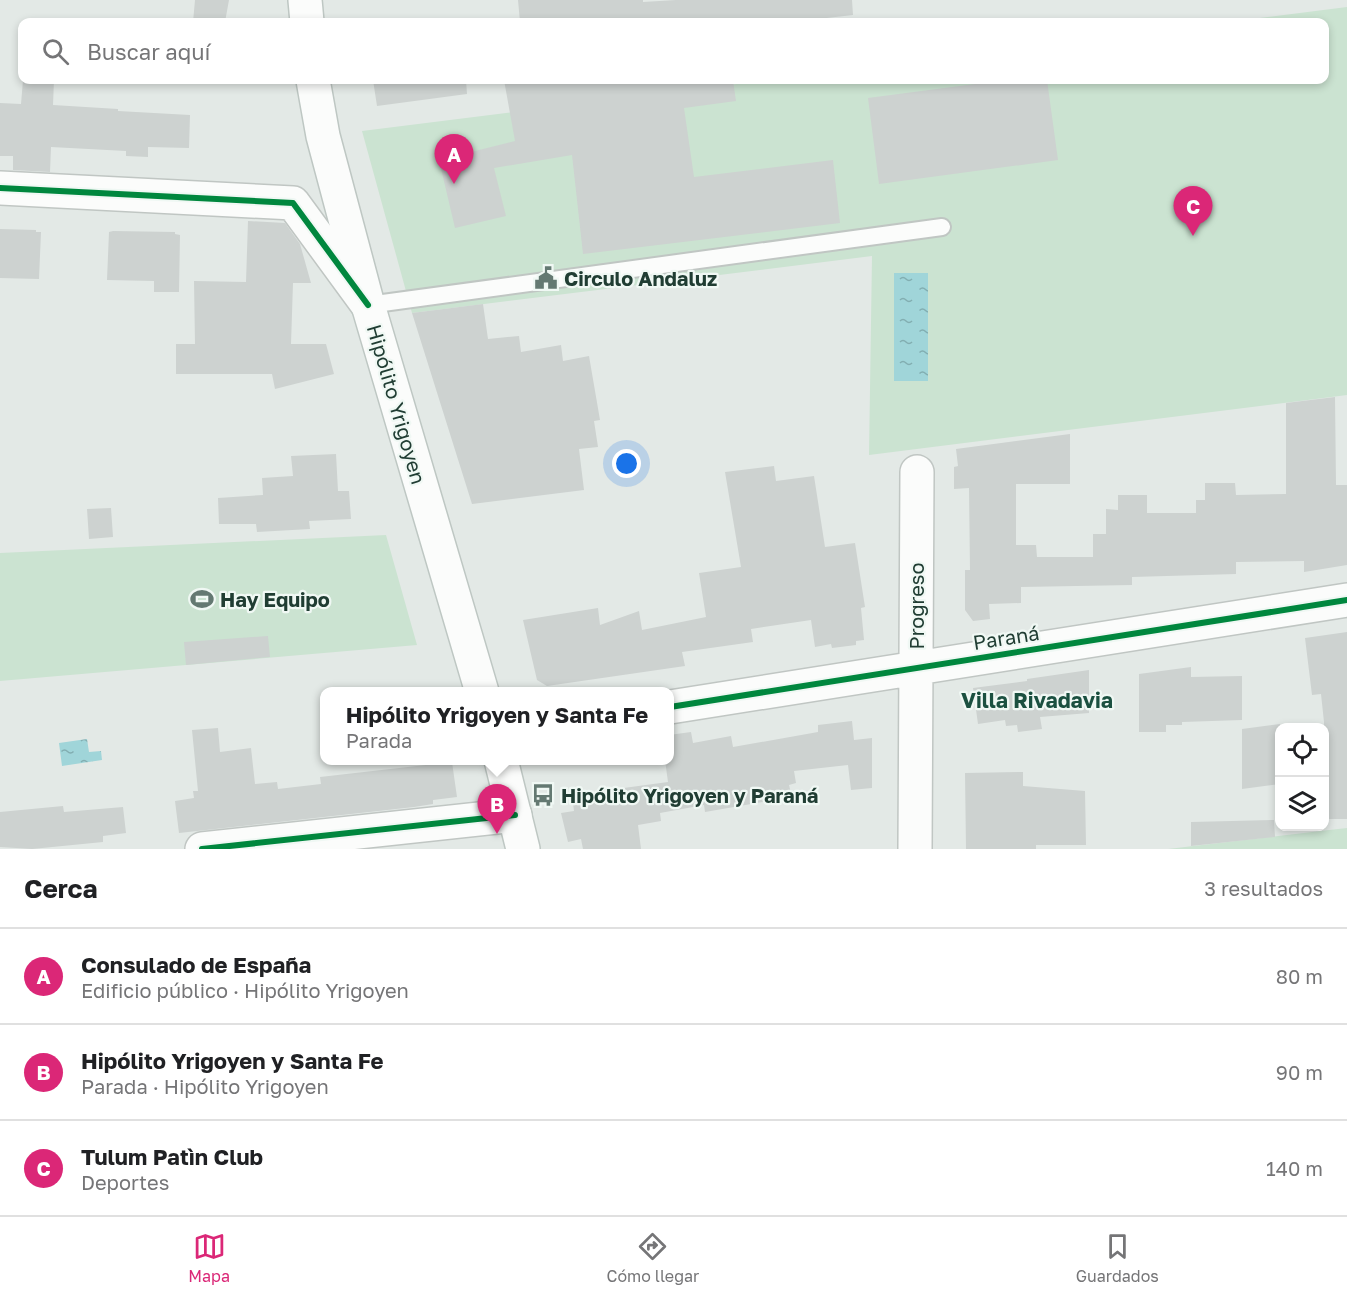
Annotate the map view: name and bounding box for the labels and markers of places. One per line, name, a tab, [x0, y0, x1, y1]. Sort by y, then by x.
pin: A	[434, 134, 474, 184]
pin: C	[1174, 186, 1212, 236]
public building icon: Circulo Andaluz	[533, 265, 559, 291]
place label: Circulo Andaluz	[564, 266, 717, 290]
sports icon: Hay Equipo	[189, 586, 215, 612]
place label: Hay Equipo	[220, 587, 330, 611]
bus stop icon: Hipólito Yrigoyen y Paraná	[530, 782, 556, 808]
place label: Hipólito Yrigoyen y Paraná	[561, 783, 818, 807]
pin: B	[478, 784, 516, 834]

